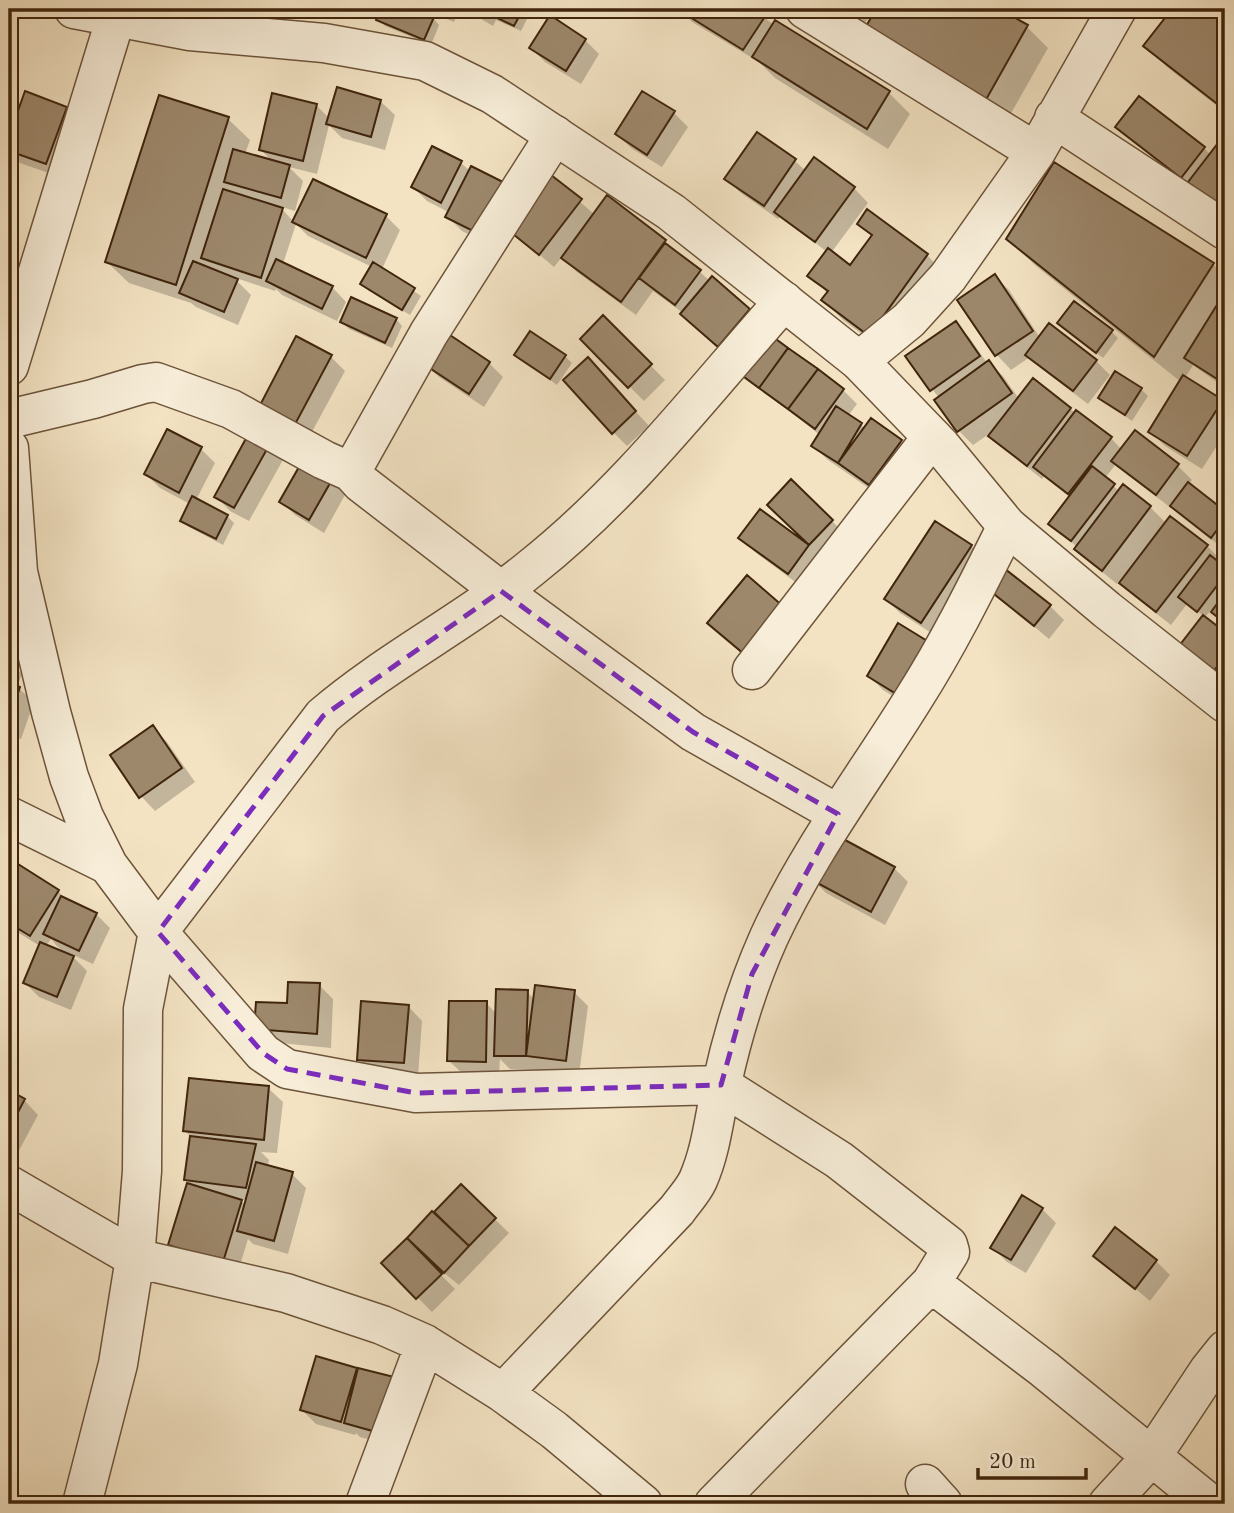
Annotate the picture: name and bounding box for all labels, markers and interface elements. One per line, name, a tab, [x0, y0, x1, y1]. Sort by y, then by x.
scale bar	[978, 1436, 1087, 1480]
text: 20 m	[989, 1452, 1036, 1473]

